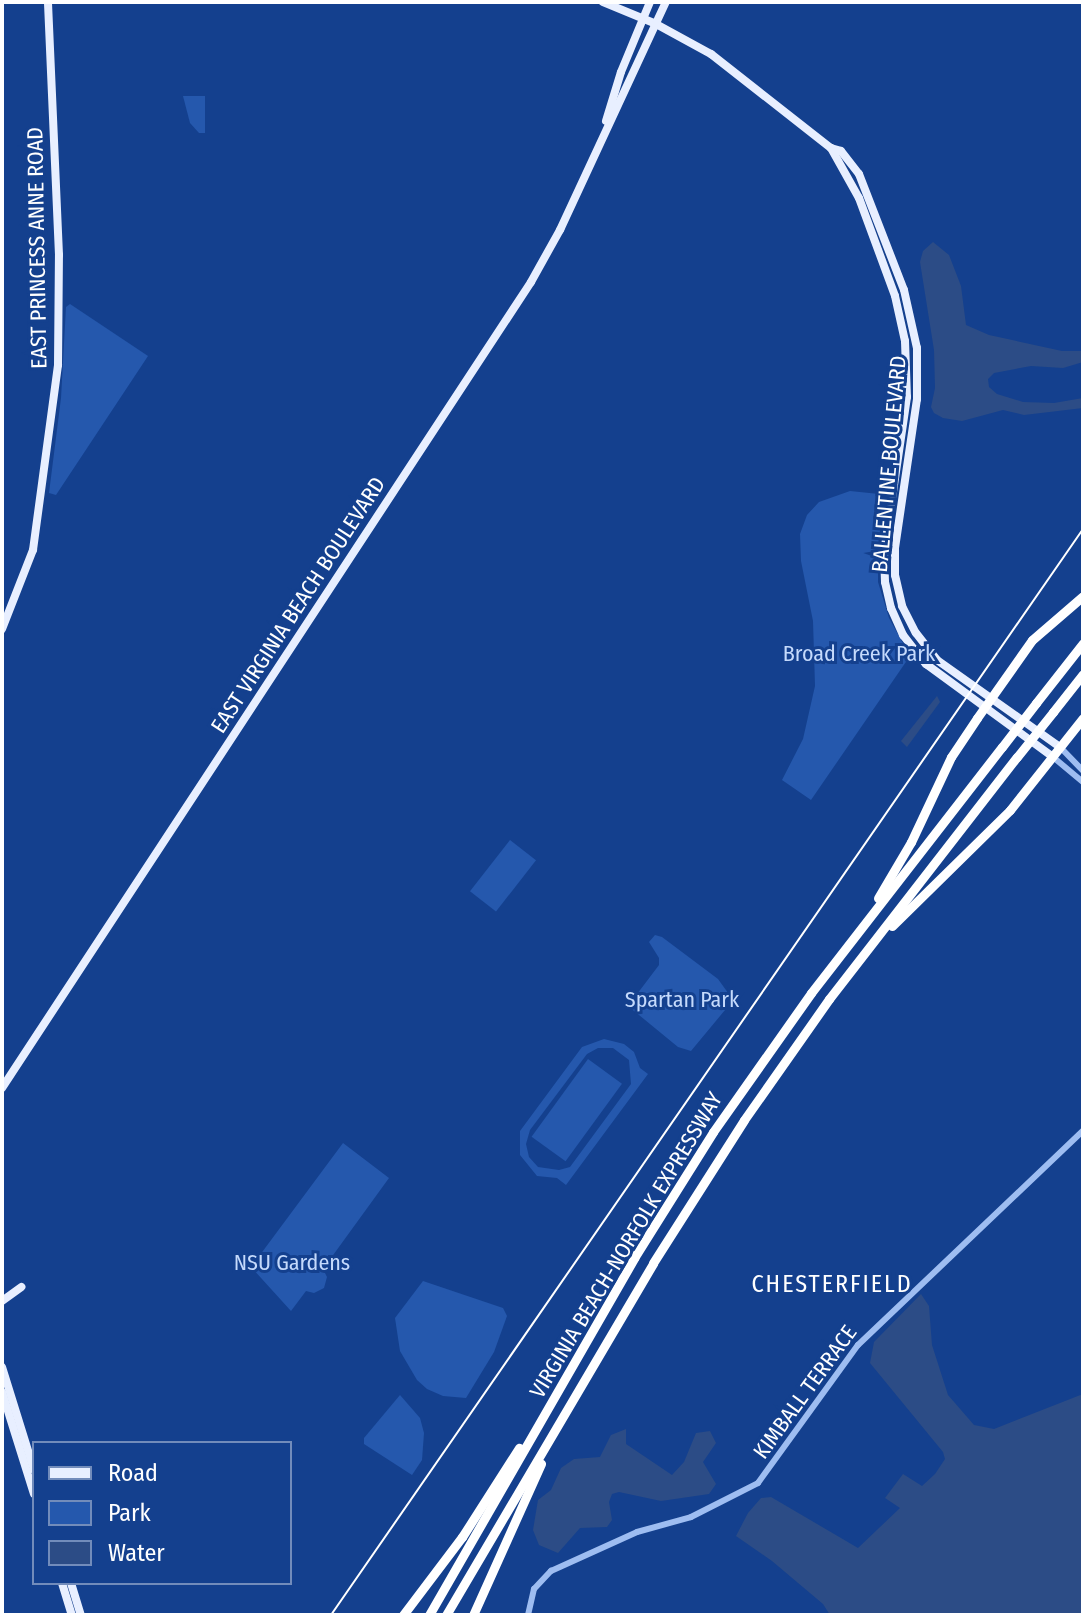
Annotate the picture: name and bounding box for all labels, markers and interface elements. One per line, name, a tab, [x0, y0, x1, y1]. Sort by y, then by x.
street label: EAST PRINCESS ANNE ROAD	[22, 127, 52, 369]
street label: BALLENTINE BOULEVARD	[866, 354, 912, 574]
street label: EAST VIRGINIA BEACH BOULEVARD	[205, 472, 391, 738]
park label: Broad Creek Park	[783, 641, 935, 667]
park label: Spartan Park	[625, 987, 739, 1013]
street label: VIRGINIA BEACH-NORFOLK EXPRESSWAY	[524, 1087, 728, 1403]
park label: NSU Gardens	[234, 1250, 350, 1276]
district label: CHESTERFIELD	[751, 1271, 913, 1299]
street label: KIMBALL TERRACE	[748, 1320, 862, 1464]
legend	[32, 1441, 292, 1585]
text: Road	[108, 1459, 158, 1487]
text: Park	[108, 1499, 151, 1527]
text: Water	[108, 1539, 165, 1567]

